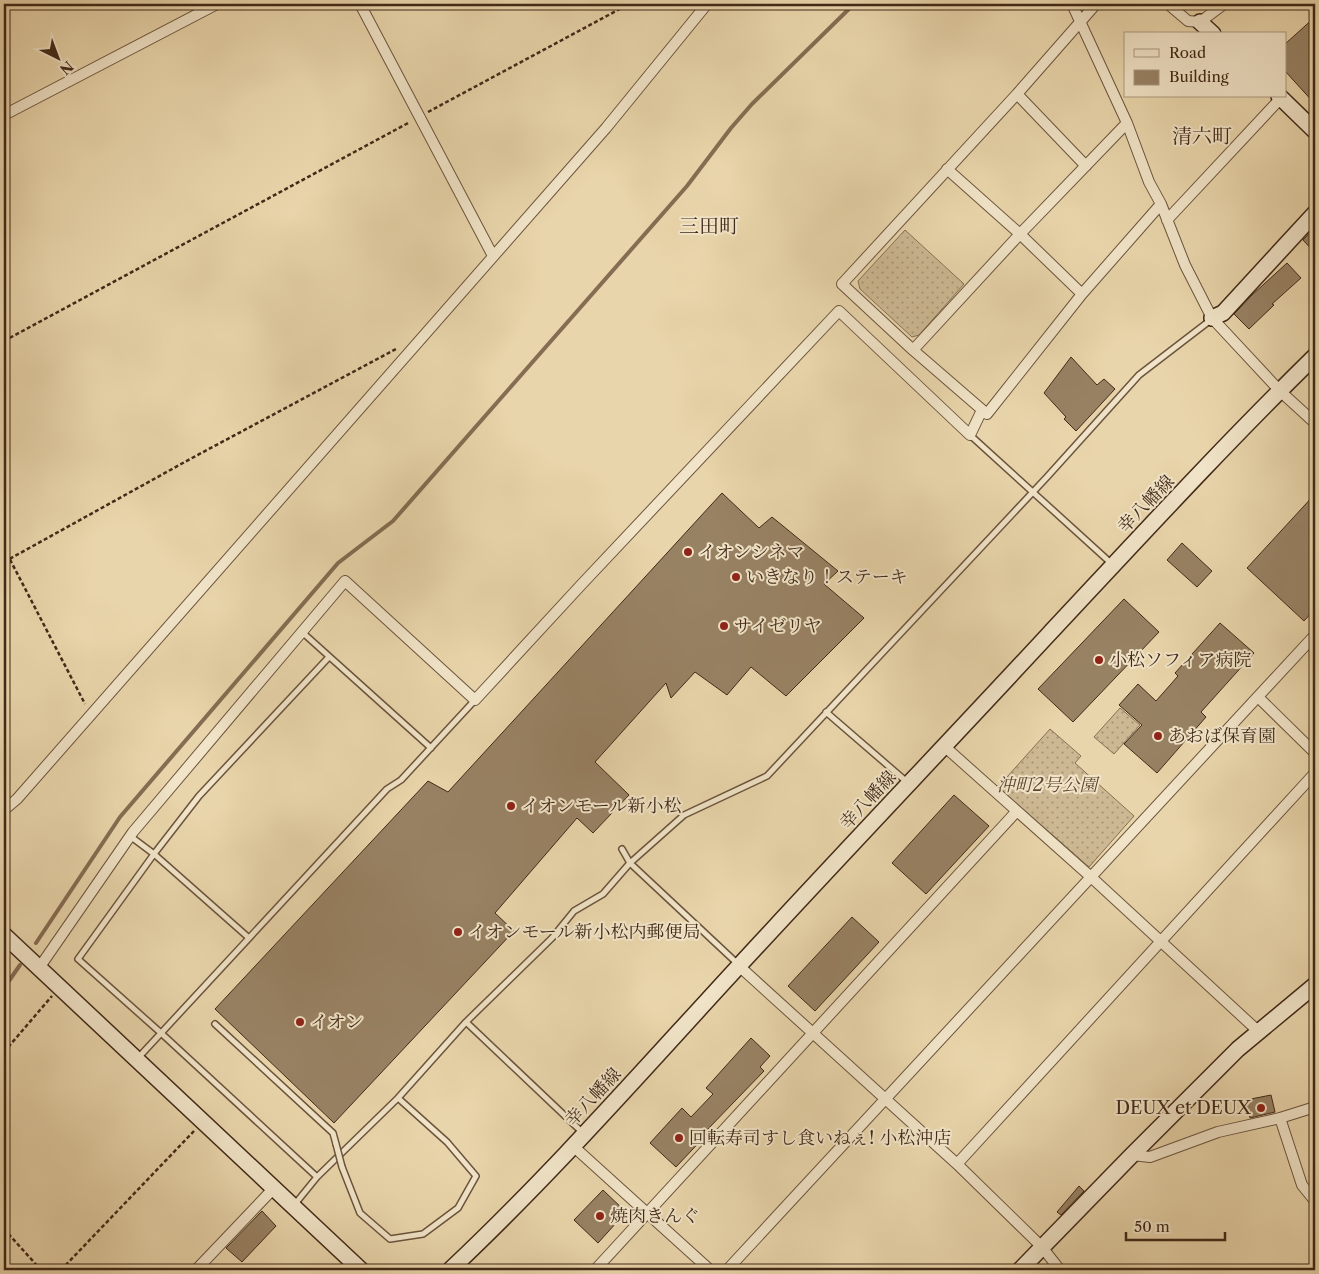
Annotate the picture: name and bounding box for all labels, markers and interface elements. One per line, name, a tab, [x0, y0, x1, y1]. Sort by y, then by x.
north arrow	[32, 32, 82, 82]
legend	[1124, 32, 1286, 98]
text: Road	[1169, 43, 1206, 62]
text: N	[56, 57, 77, 78]
text: Building	[1169, 67, 1229, 86]
district label: 清六町	[1172, 124, 1232, 148]
district label: 三田町	[679, 214, 739, 238]
street label: 幸八幡線	[1113, 470, 1179, 538]
place label: イオンシネマ	[698, 541, 804, 563]
marker: イオンシネマ	[682, 546, 694, 558]
place label: いきなり！ステーキ	[746, 566, 908, 588]
marker: いきなり！ステーキ	[730, 571, 742, 583]
place label: サイゼリヤ	[734, 615, 822, 637]
marker: サイゼリヤ	[718, 620, 730, 632]
place label: 小松ソフィア病院	[1109, 649, 1252, 671]
marker: 小松ソフィア病院	[1093, 654, 1105, 666]
place label: あおば保育園	[1168, 725, 1276, 747]
marker: あおば保育園	[1152, 730, 1164, 742]
street label: 幸八幡線	[835, 766, 901, 834]
park label: 沖町2号公園	[997, 774, 1100, 796]
place label: イオンモール新小松	[521, 795, 681, 817]
marker: イオンモール新小松	[505, 800, 517, 812]
place label: イオンモール新小松内郵便局	[468, 921, 700, 943]
marker: イオンモール新小松内郵便局	[452, 926, 464, 938]
place label: イオン	[310, 1011, 363, 1033]
marker: イオン	[294, 1016, 306, 1028]
street label: 幸八幡線	[560, 1063, 626, 1131]
place label: DEUX et DEUX	[1116, 1097, 1252, 1119]
marker: DEUX et DEUX	[1255, 1102, 1267, 1114]
place label: 回転寿司すし食いねぇ! 小松沖店	[689, 1127, 951, 1149]
marker: 回転寿司すし食いねぇ! 小松沖店	[673, 1132, 685, 1144]
place label: 焼肉きんぐ	[610, 1205, 700, 1227]
scale bar	[1126, 1209, 1225, 1241]
marker: 焼肉きんぐ	[594, 1210, 606, 1222]
text: 50 m	[1134, 1217, 1170, 1236]

